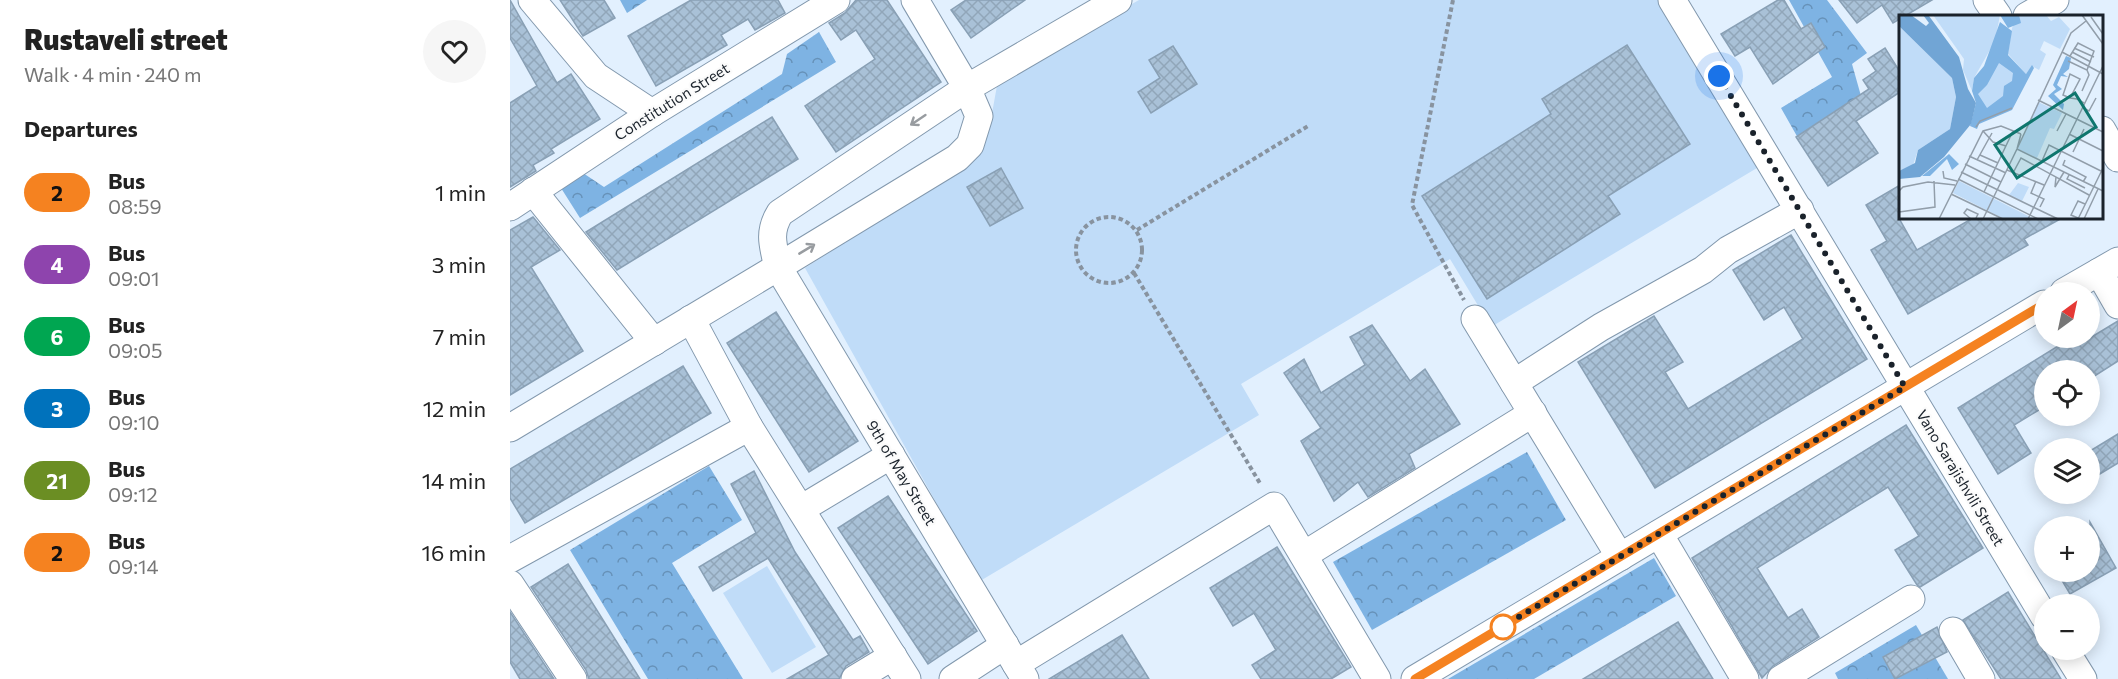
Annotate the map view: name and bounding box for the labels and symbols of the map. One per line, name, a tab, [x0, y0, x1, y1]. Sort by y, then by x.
inset map	[1899, 15, 2103, 219]
street label: Constitution Street	[611, 59, 732, 144]
your location	[1704, 61, 1734, 91]
one-way arrow	[911, 114, 927, 126]
one-way arrow	[798, 243, 815, 255]
north arrow	[2034, 282, 2100, 348]
street label: Vano Sarajishvili Street	[1913, 406, 2009, 549]
street label: 9th of May Street	[863, 417, 940, 528]
unlabelled marker	[1490, 614, 1516, 640]

